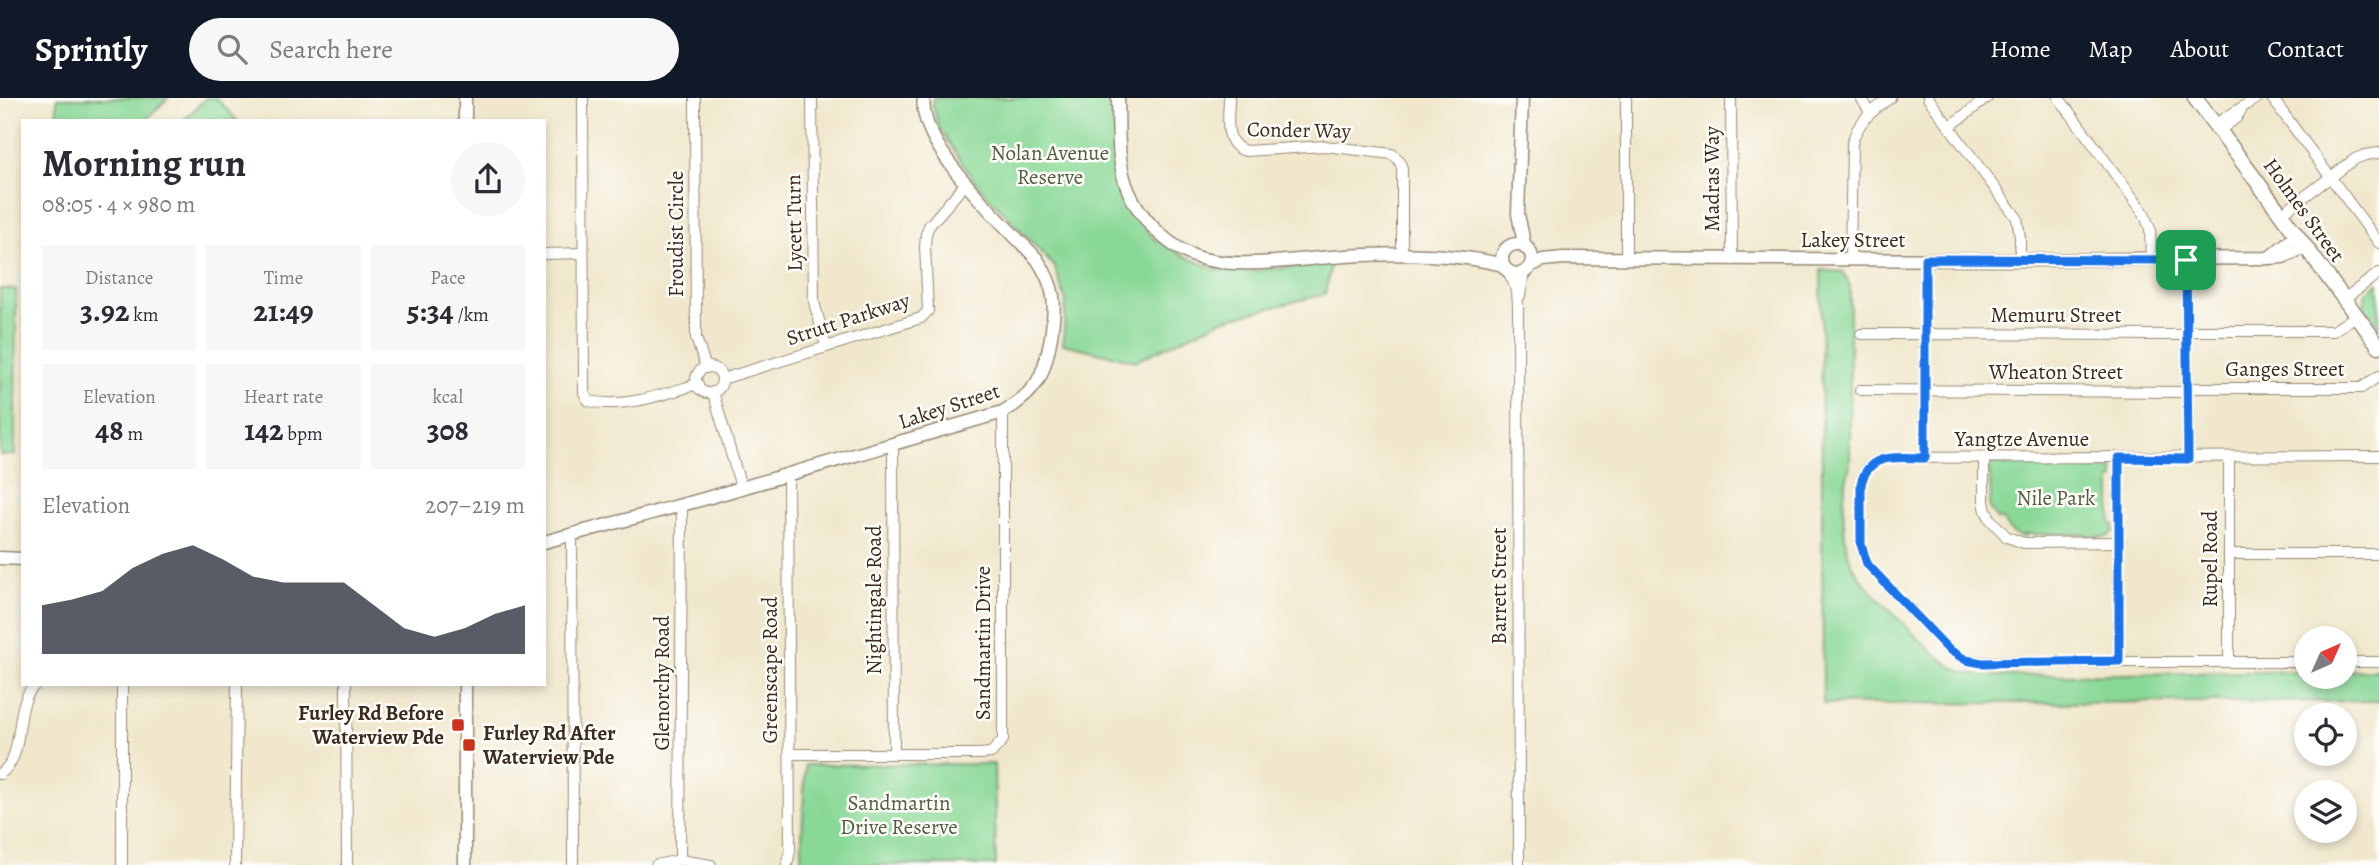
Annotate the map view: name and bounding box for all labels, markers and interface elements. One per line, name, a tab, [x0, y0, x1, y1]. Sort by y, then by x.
search box	[189, 18, 679, 81]
text: Sprintly	[35, 27, 147, 72]
icon: search	[213, 30, 251, 68]
text: Search here	[269, 32, 393, 67]
text: Home	[1990, 33, 2051, 65]
text: Map	[2089, 33, 2133, 65]
text: About	[2171, 33, 2229, 65]
text: Contact	[2267, 33, 2344, 65]
street label: Conder Way	[1247, 115, 1352, 145]
street label: Madras Way	[1698, 126, 1726, 232]
text: Morning run	[42, 137, 246, 189]
park label: Nolan Avenue Reserve	[991, 139, 1109, 191]
button: share	[451, 142, 525, 216]
street label: Holmes Street	[2257, 152, 2351, 268]
street label: Froudist Circle	[662, 171, 690, 297]
street label: Lycett Turn	[779, 174, 809, 272]
text: 08:05 · 4 × 980 m	[42, 189, 195, 220]
street label: Lakey Street	[1800, 226, 1906, 254]
pin	[2156, 230, 2216, 290]
icon: arrive	[2167, 241, 2205, 279]
text: Distance	[85, 265, 153, 291]
text: Time	[264, 265, 303, 291]
text: Pace	[430, 265, 465, 291]
street label: Strutt Parkway	[783, 286, 914, 352]
text: 3.92	[80, 291, 129, 331]
text: 21:49	[253, 291, 314, 331]
text: 5:34	[407, 291, 454, 331]
street label: Memuru Street	[1991, 301, 2121, 329]
text: km	[129, 302, 158, 328]
text: /km	[454, 302, 489, 328]
street label: Ganges Street	[2225, 355, 2345, 383]
street label: Wheaton Street	[1988, 358, 2123, 386]
street label: Lakey Street	[895, 376, 1003, 436]
text: Elevation	[83, 384, 156, 410]
text: Heart rate	[244, 384, 323, 410]
text: kcal	[433, 384, 463, 410]
text: 48	[95, 410, 124, 450]
text: 142	[244, 410, 284, 450]
text: 308	[427, 410, 469, 450]
text: m	[124, 421, 143, 447]
text: bpm	[284, 421, 323, 447]
street label: Yangtze Avenue	[1954, 425, 2089, 453]
park label: Nile Park	[2017, 484, 2096, 512]
text: Elevation	[42, 490, 130, 521]
text: 207–219 m	[425, 490, 525, 521]
street label: Rupel Road	[2196, 510, 2224, 608]
street label: Nightingale Road	[860, 525, 888, 675]
street label: Barrett Street	[1485, 527, 1513, 645]
street label: Sandmartin Drive	[969, 566, 997, 720]
street label: Greenscape Road	[756, 596, 784, 744]
street label: Glenorchy Road	[648, 615, 676, 751]
north arrow	[2294, 626, 2357, 690]
map controls	[2294, 626, 2357, 843]
place label: Furley Rd Before Waterview Pde	[298, 699, 444, 751]
button: locate	[2294, 703, 2357, 766]
marker: Furley Rd Before Waterview Pde	[450, 717, 466, 733]
place label: Furley Rd After Waterview Pde	[482, 719, 616, 771]
marker: Furley Rd After Waterview Pde	[461, 737, 477, 753]
button: layers	[2294, 780, 2357, 843]
park label: Sandmartin Drive Reserve	[840, 789, 958, 841]

